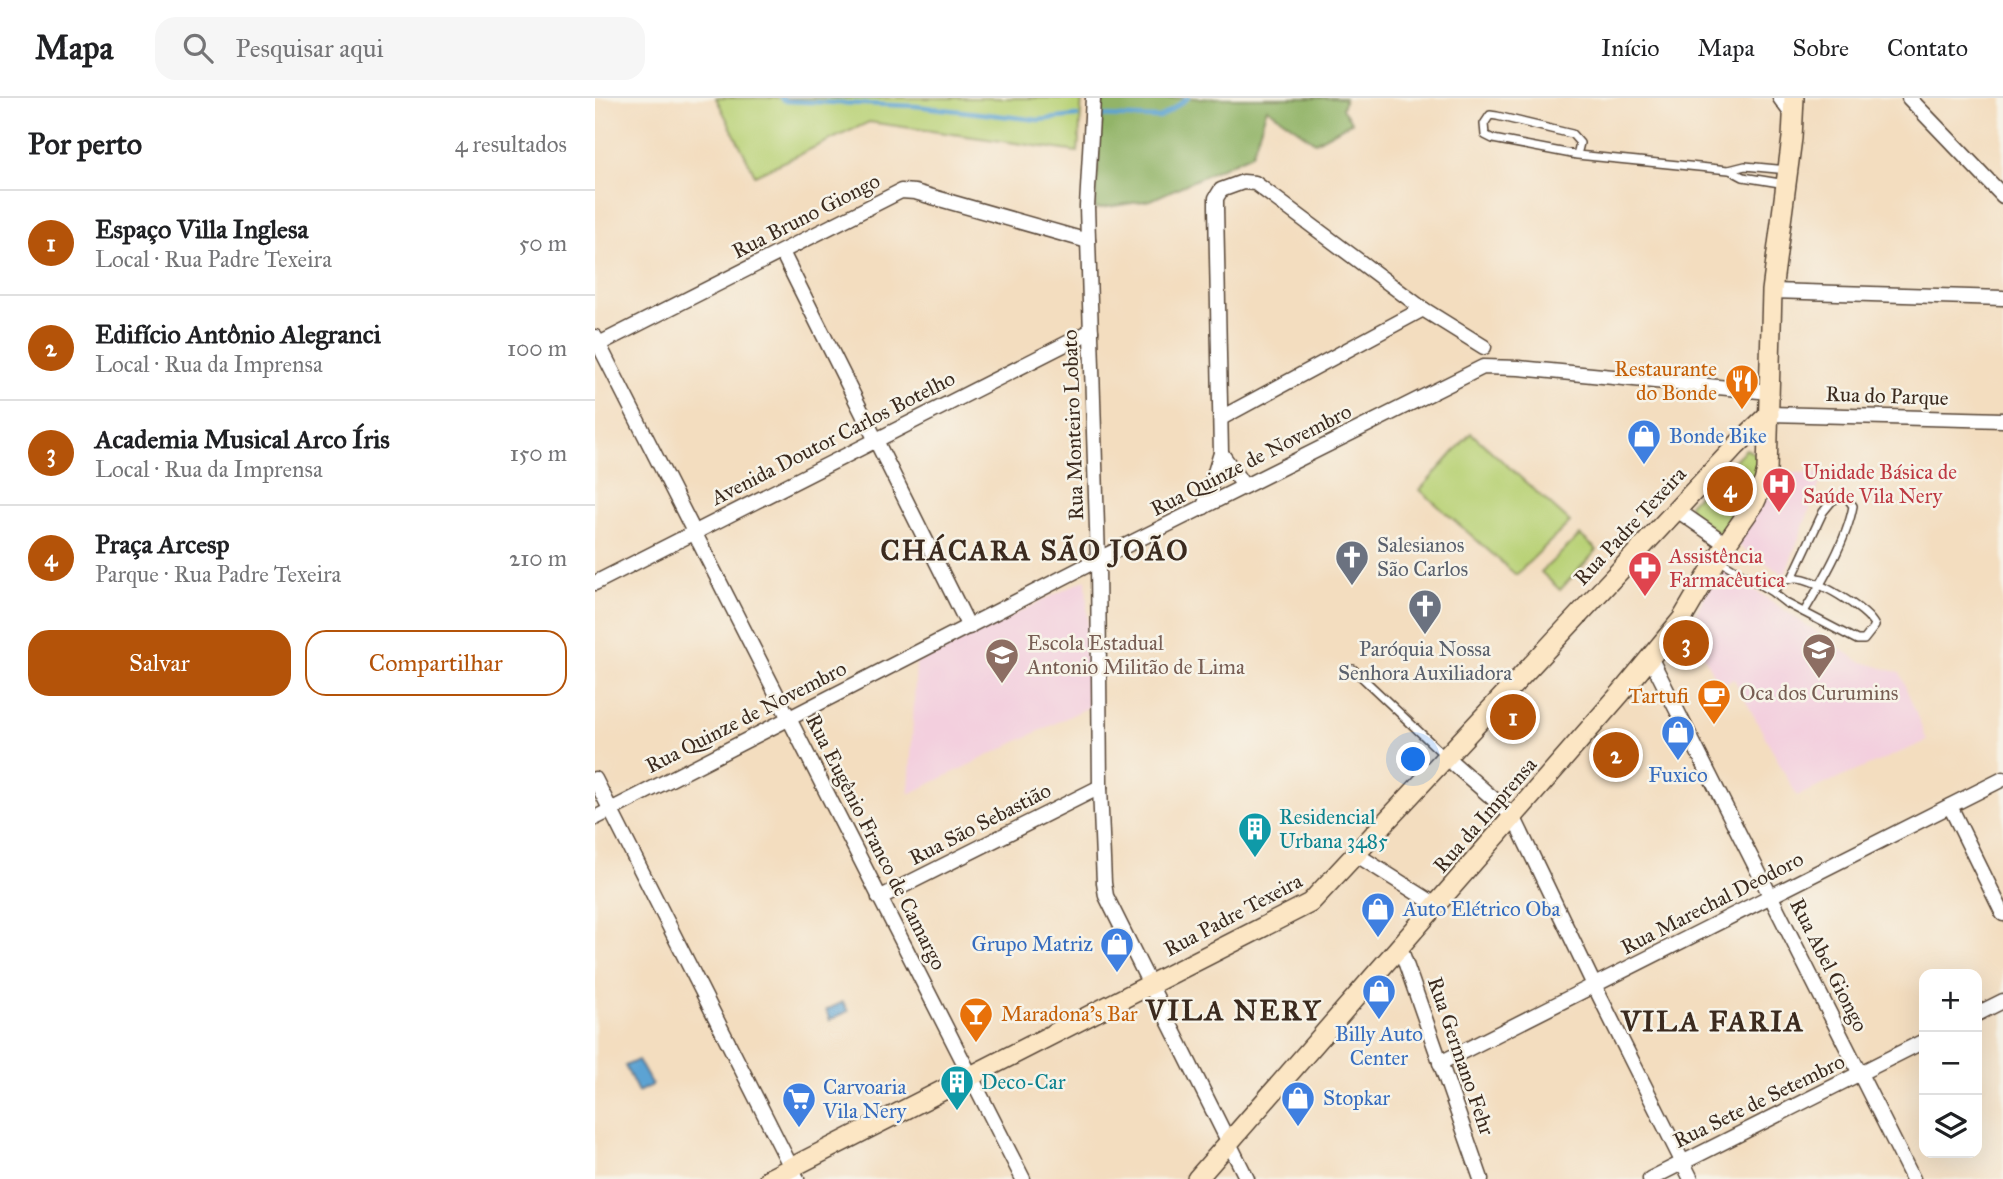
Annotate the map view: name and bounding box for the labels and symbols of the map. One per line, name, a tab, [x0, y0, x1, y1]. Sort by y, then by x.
street label: Rua Bruno Giongo	[728, 167, 884, 264]
street label: Rua Monteiro Lobato	[1057, 329, 1089, 521]
place label: Restaurante do Bonde	[1614, 356, 1717, 406]
restaurant icon: Restaurante do Bonde	[1723, 362, 1761, 411]
street label: Avenida Doutor Carlos Botelho	[706, 365, 959, 511]
street label: Rua do Parque	[1825, 381, 1949, 411]
street label: Rua Quinze de Novembro	[1146, 398, 1356, 522]
shop icon: Bonde Bike	[1625, 417, 1663, 466]
place label: Bonde Bike	[1669, 423, 1767, 449]
place label: Unidade Básica de Saúde Vila Nery	[1803, 459, 1957, 509]
street label: Rua Padre Texeira	[1568, 461, 1692, 591]
pin: 4	[1707, 463, 1753, 515]
hospital icon: Unidade Básica de Saúde Vila Nery	[1760, 465, 1798, 514]
place label: Salesianos São Carlos	[1377, 532, 1468, 582]
district label: CHÁCARA SÃO JOÃO	[880, 533, 1190, 568]
church icon: Salesianos São Carlos	[1333, 538, 1371, 587]
place label: Assistência Farmacêutica	[1668, 543, 1785, 593]
pharmacy icon: Assistência Farmacêutica	[1626, 549, 1664, 598]
church icon: Paróquia Nossa Senhora Auxiliadora	[1406, 587, 1444, 636]
pin: 3	[1663, 617, 1709, 669]
place label: Escola Estadual Antonio Militão de Lima	[1026, 630, 1245, 680]
school or university icon: Oca dos Curumins	[1800, 631, 1838, 680]
school or university icon: Escola Estadual Antonio Militão de Lima	[983, 636, 1021, 685]
place label: Paróquia Nossa Senhora Auxiliadora	[1338, 636, 1512, 686]
street label: Rua Quinze de Novembro	[641, 655, 851, 779]
cafe icon: Tartufi	[1695, 677, 1733, 726]
place label: Oca dos Curumins	[1740, 680, 1898, 706]
place label: Tartufi	[1628, 683, 1690, 709]
pin: 1	[1490, 691, 1536, 743]
street label: Rua Eugênio Franco de Camargo	[800, 710, 952, 974]
shop icon: Fuxico	[1659, 713, 1697, 762]
pin: 2	[1593, 729, 1639, 781]
your location	[1396, 742, 1430, 776]
street label: Rua da Imprensa	[1428, 752, 1542, 878]
place label: Fuxico	[1648, 762, 1708, 788]
street label: Rua São Sebastião	[905, 777, 1056, 871]
place label: Residencial Urbana 3485	[1279, 804, 1388, 854]
building icon: Residencial Urbana 3485	[1236, 810, 1274, 859]
street label: Rua Marechal Deodoro	[1616, 846, 1808, 960]
street label: Rua Padre Texeira	[1159, 868, 1307, 962]
shop icon: Auto Elétrico Oba	[1359, 890, 1397, 939]
street label: Rua Abel Giongo	[1784, 894, 1874, 1036]
place label: Auto Elétrico Oba	[1402, 896, 1561, 922]
shop icon: Grupo Matriz	[1098, 925, 1136, 974]
place label: Grupo Matriz	[971, 931, 1093, 957]
shop icon: Billy Auto Center	[1360, 972, 1398, 1021]
street label: Rua Germano Fehr	[1422, 973, 1500, 1139]
district label: VILA NERY	[1145, 993, 1322, 1028]
bar icon: Maradona's Bar	[957, 995, 995, 1044]
place label: Maradona's Bar	[1001, 1001, 1138, 1027]
district label: VILA FARIA	[1620, 1004, 1805, 1039]
place label: Billy Auto Center	[1335, 1021, 1423, 1071]
street label: Rua Sete de Setembro	[1669, 1048, 1849, 1154]
building icon: Deco-Car	[938, 1063, 976, 1112]
place label: Deco-Car	[981, 1069, 1066, 1095]
place label: Carvoaria Vila Nery	[822, 1074, 908, 1124]
shop icon: Stopkar	[1279, 1079, 1317, 1128]
supermarket icon: Carvoaria Vila Nery	[780, 1080, 818, 1129]
place label: Stopkar	[1323, 1085, 1390, 1111]

